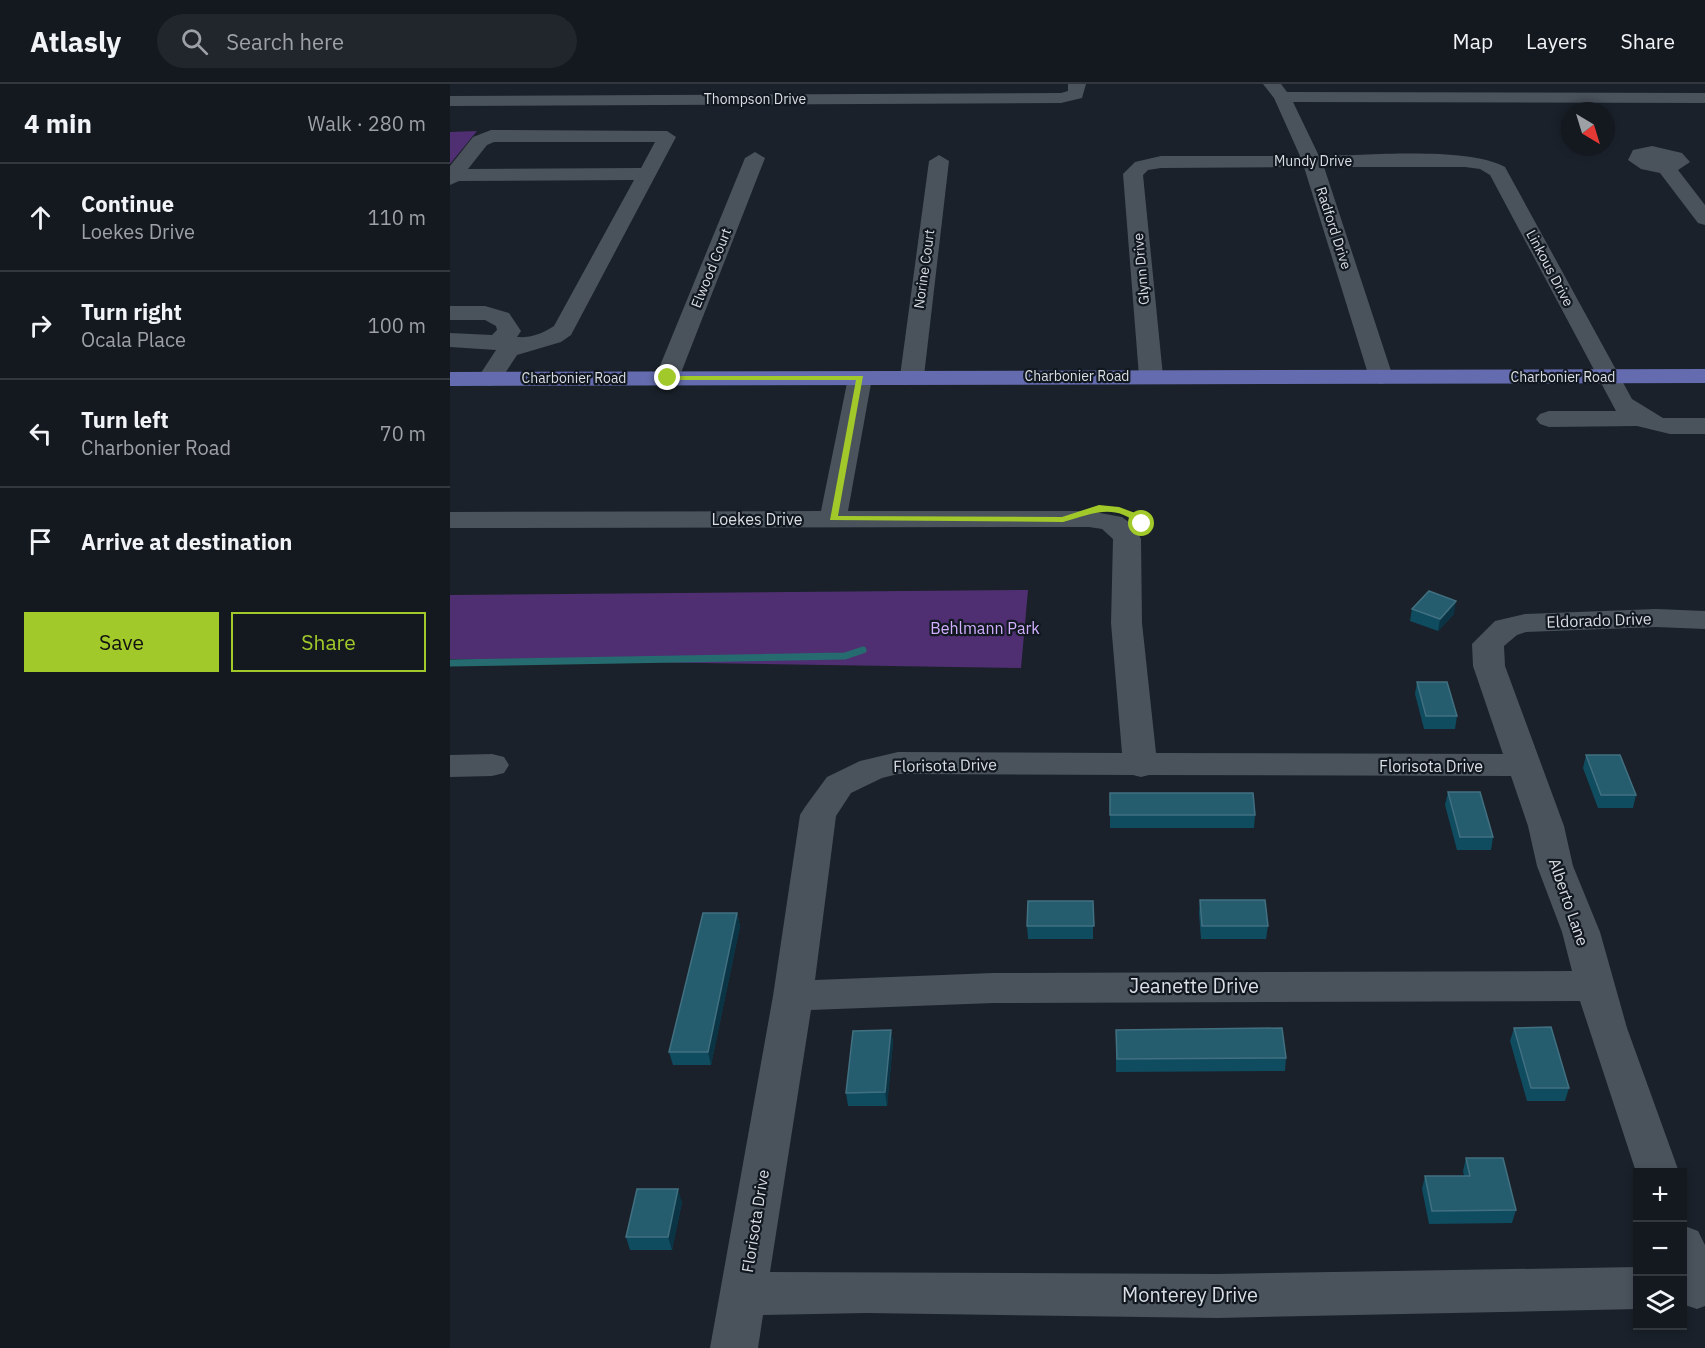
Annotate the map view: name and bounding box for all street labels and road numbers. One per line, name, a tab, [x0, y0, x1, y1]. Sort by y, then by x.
street label: Thompson Drive	[704, 90, 807, 108]
street label: Mundy Drive	[1274, 152, 1352, 170]
street label: Radford Drive	[1312, 184, 1356, 272]
street label: Elwood Court	[687, 225, 735, 310]
street label: Linkous Drive	[1522, 227, 1578, 310]
street label: Norine Court	[910, 228, 938, 310]
street label: Glynn Drive	[1129, 232, 1153, 306]
street label: Charbonier Road	[1025, 367, 1130, 385]
street label: Charbonier Road	[1511, 368, 1616, 386]
street label: Charbonier Road	[522, 369, 627, 387]
street label: Loekes Drive	[711, 509, 803, 529]
street label: Eldorado Drive	[1546, 608, 1652, 632]
street label: Florisota Drive	[893, 754, 997, 776]
street label: Florisota Drive	[1379, 756, 1483, 776]
street label: Alberto Lane	[1545, 856, 1593, 949]
street label: Jeanette Drive	[1129, 972, 1259, 999]
street label: Florisota Drive	[737, 1168, 773, 1274]
street label: Monterey Drive	[1122, 1281, 1258, 1308]

